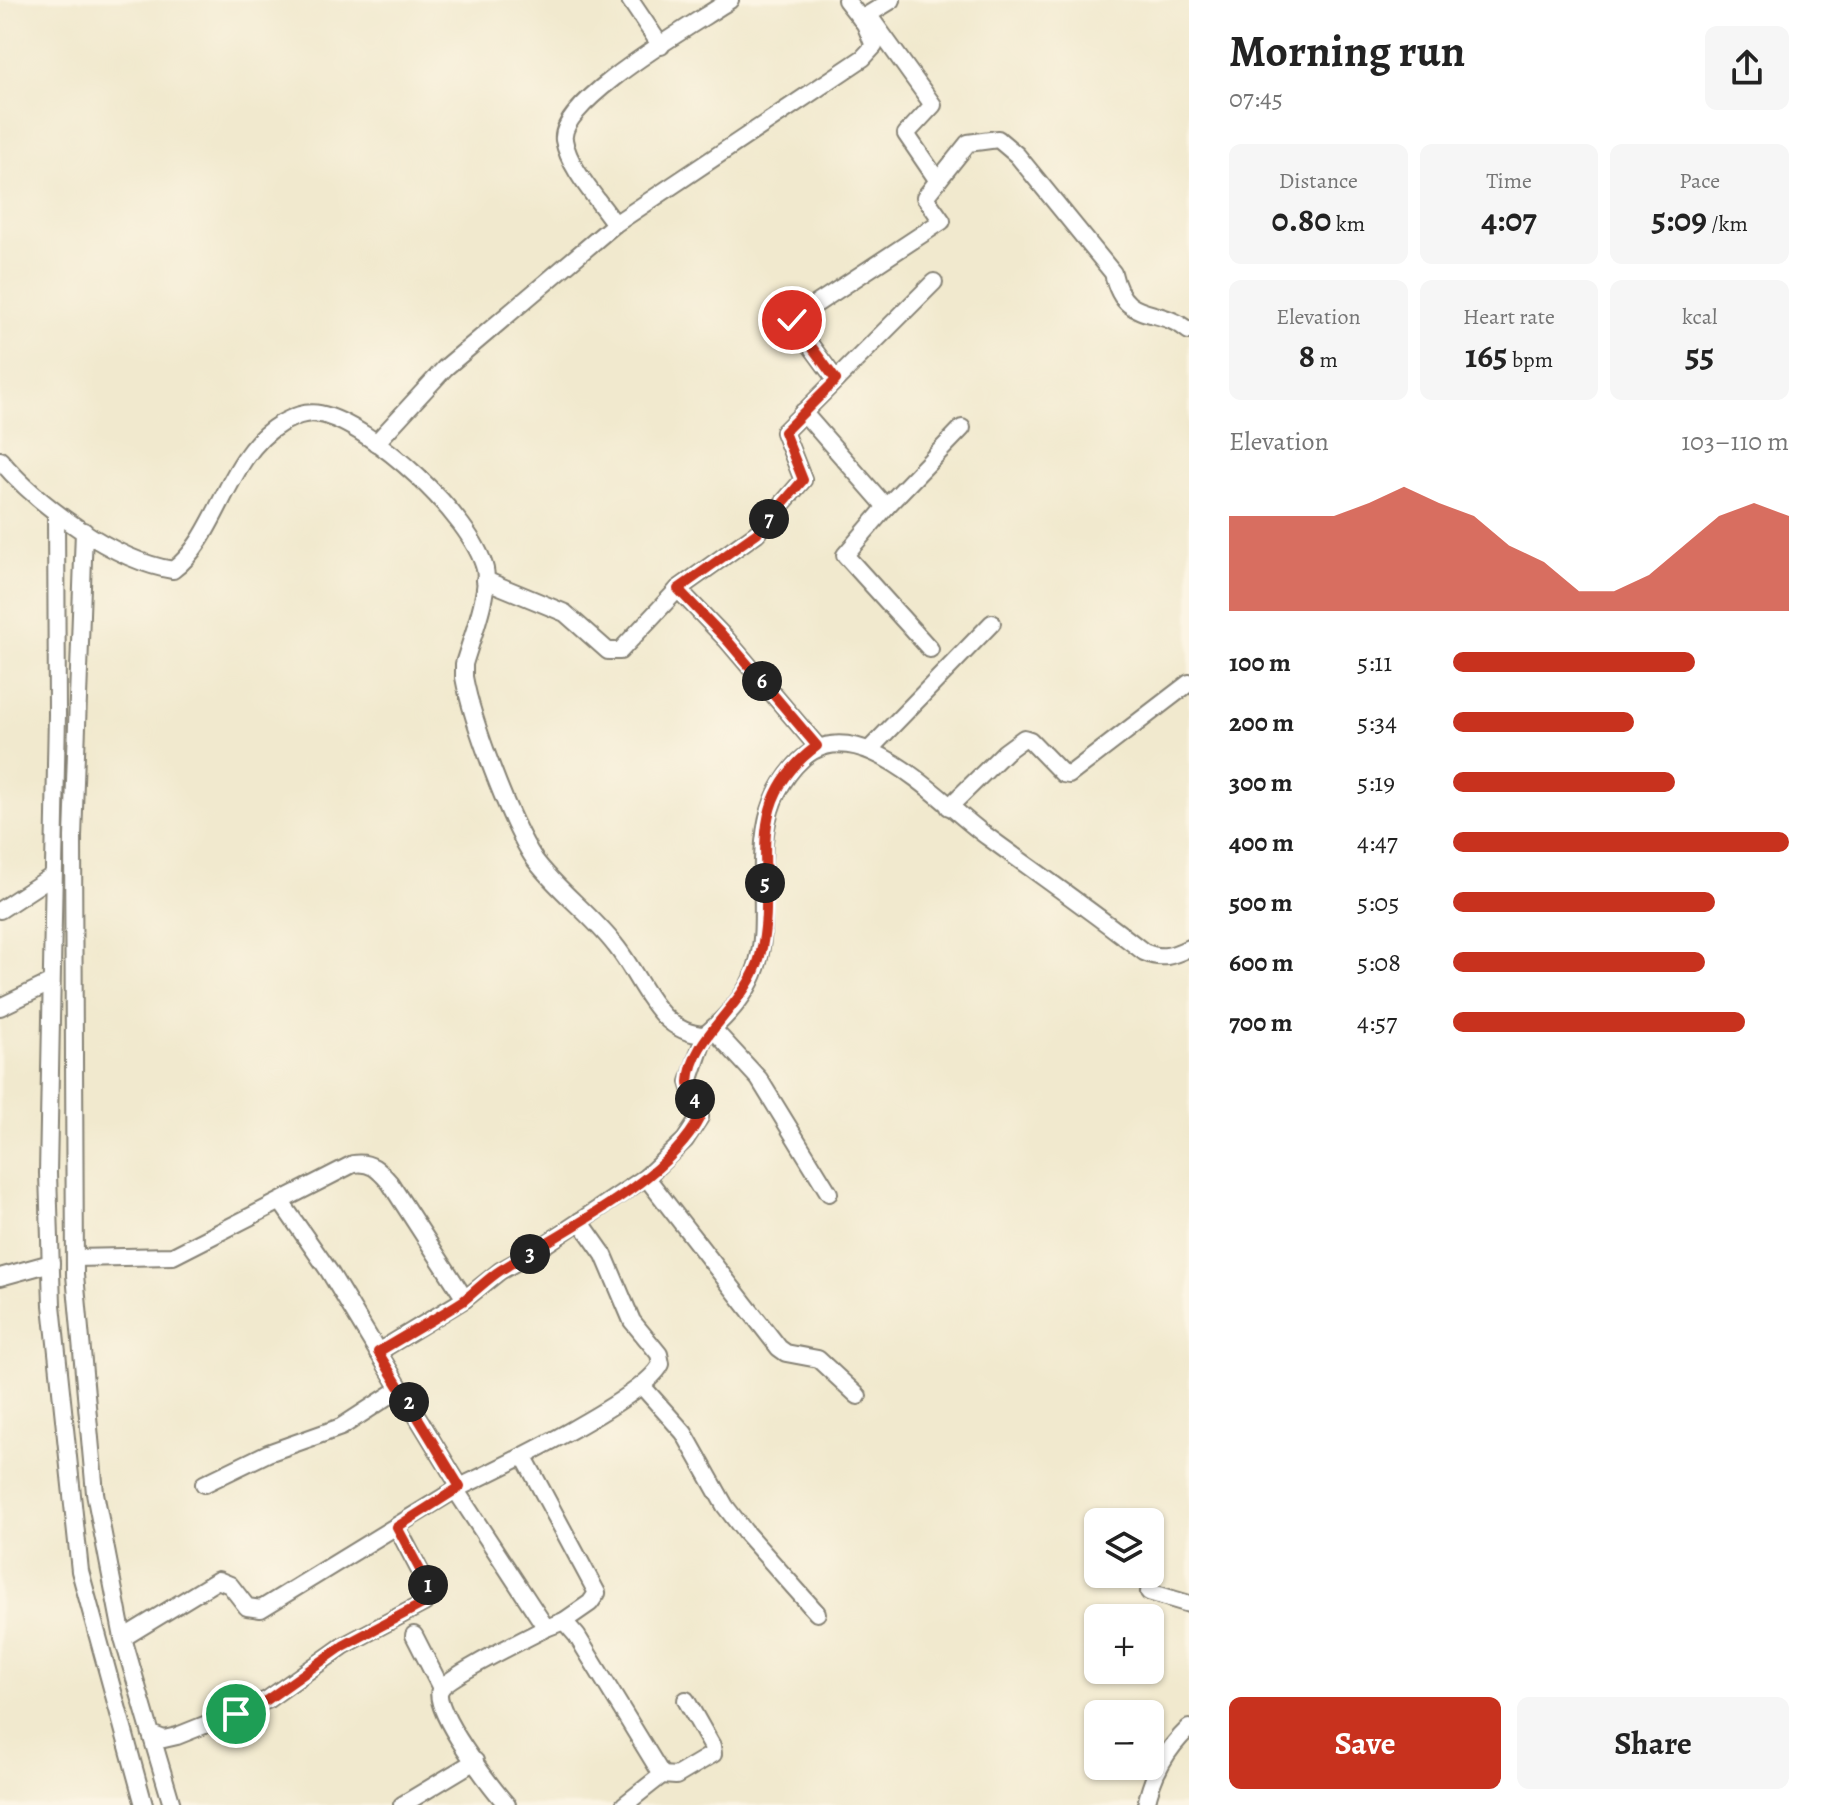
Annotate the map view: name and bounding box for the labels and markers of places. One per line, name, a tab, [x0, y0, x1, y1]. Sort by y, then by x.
pin	[758, 286, 826, 354]
pin: 7	[749, 499, 789, 539]
pin: 6	[742, 661, 782, 701]
pin: 5	[745, 863, 785, 903]
pin: 4	[675, 1079, 715, 1119]
pin: 3	[510, 1234, 550, 1274]
pin: 2	[389, 1382, 429, 1422]
pin: 1	[408, 1565, 448, 1605]
pin	[202, 1680, 270, 1748]

